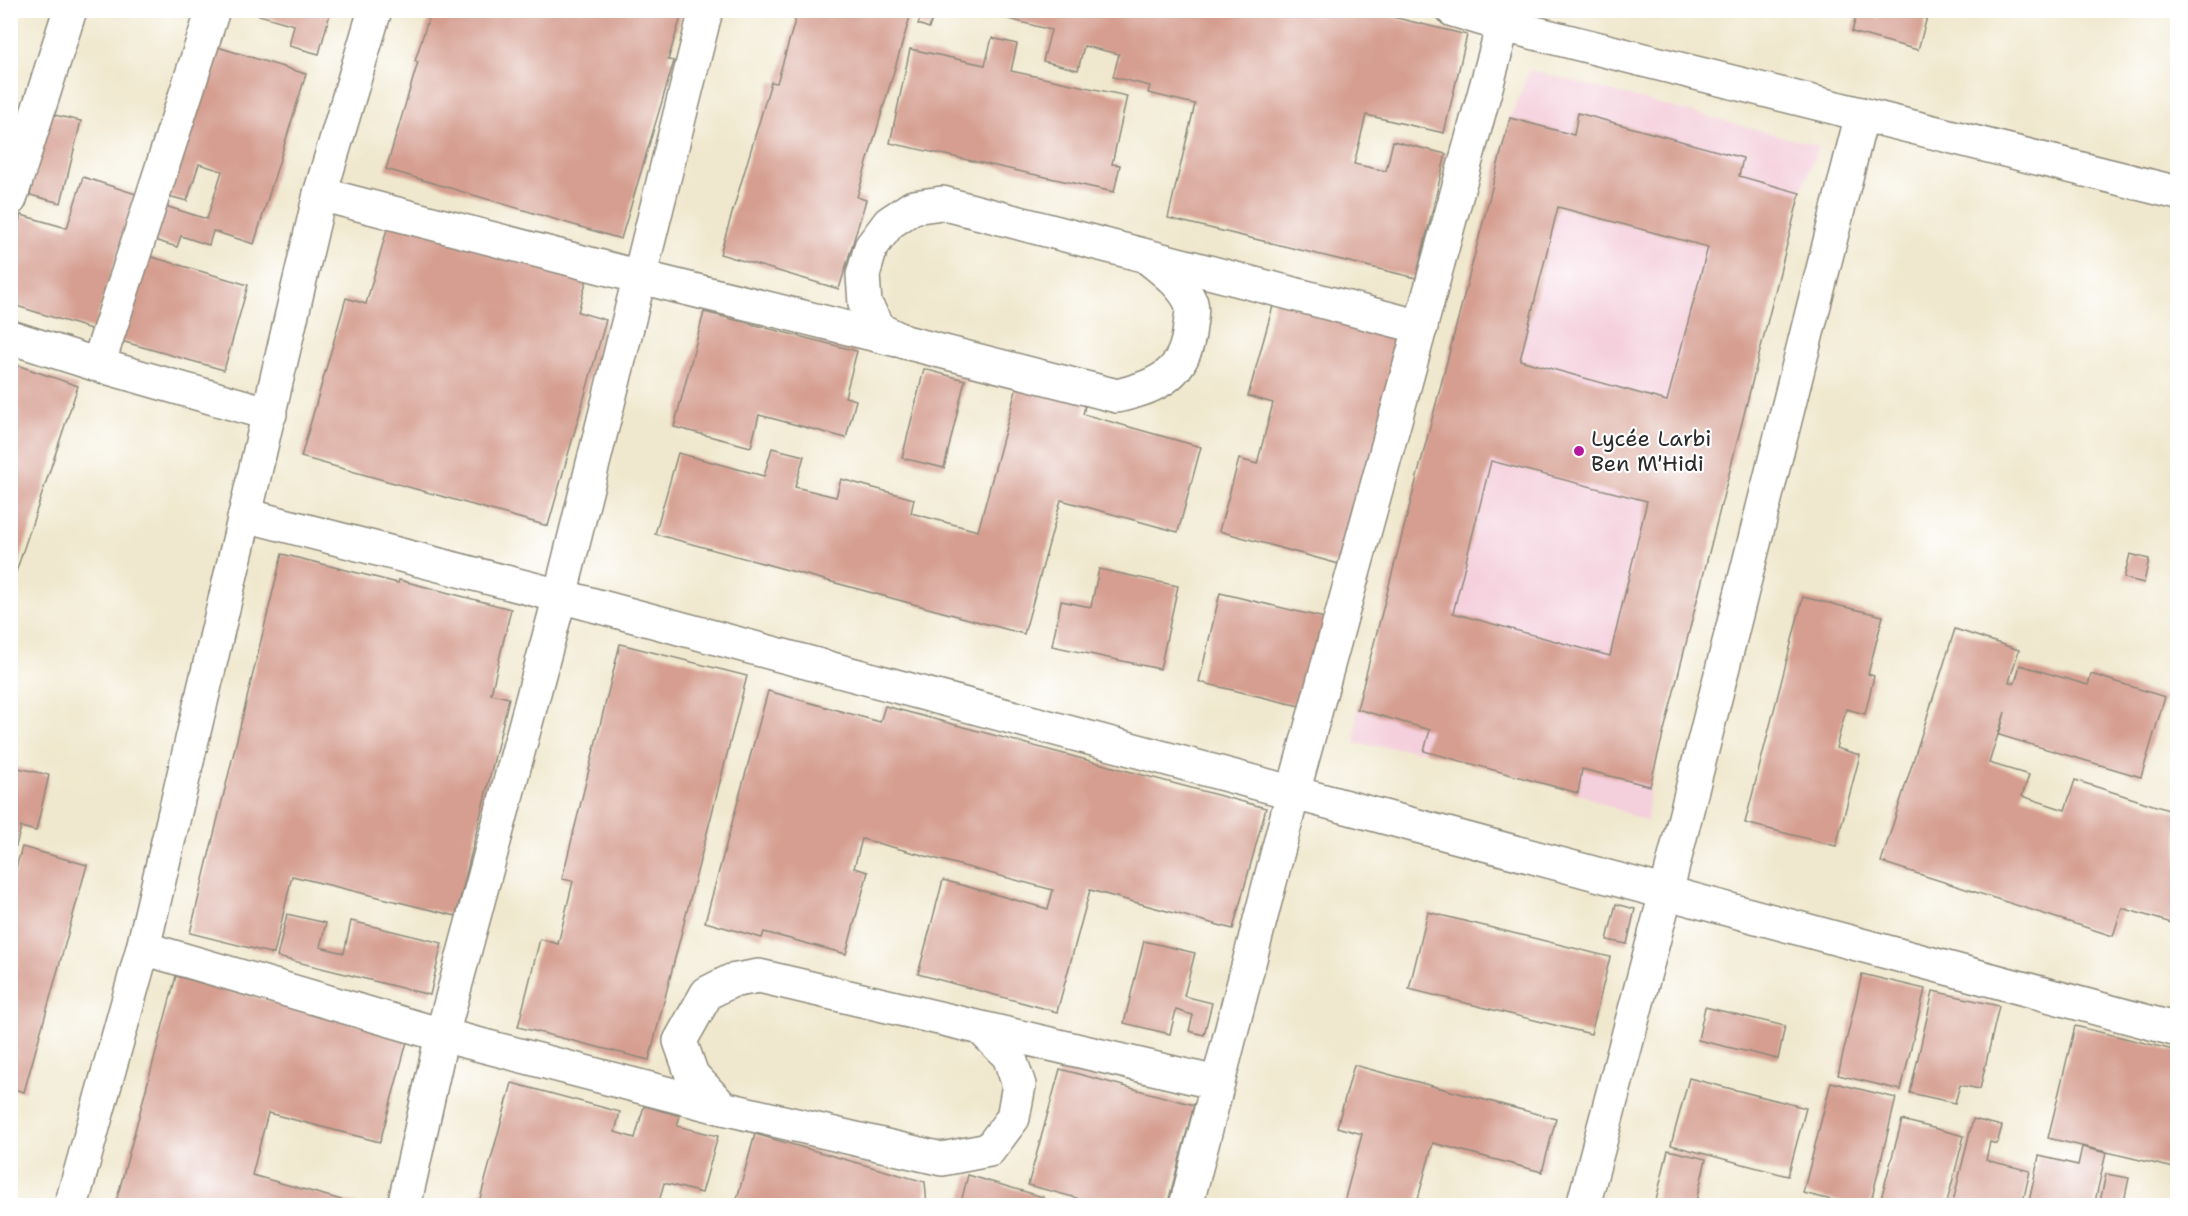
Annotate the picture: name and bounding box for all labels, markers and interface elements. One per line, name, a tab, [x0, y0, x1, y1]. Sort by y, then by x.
place label: Lycée Larbi Ben M'Hidi	[1591, 424, 1711, 478]
marker: Lycée Larbi Ben M'Hidi	[1572, 444, 1586, 458]

